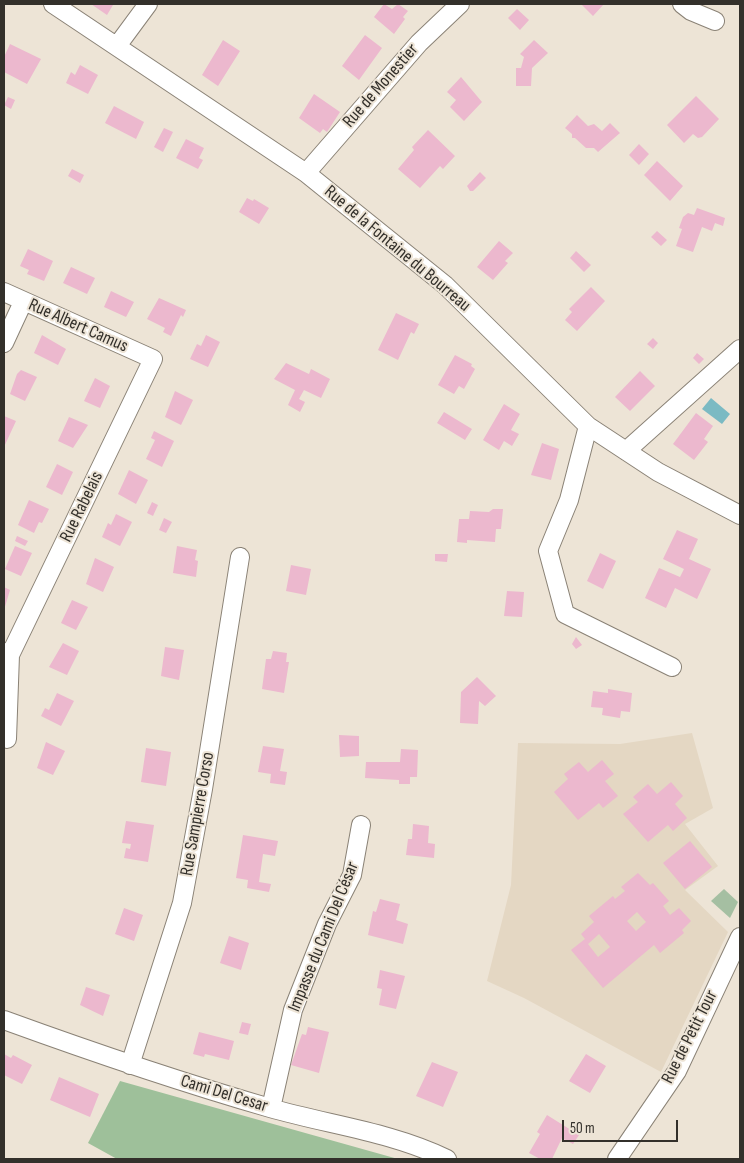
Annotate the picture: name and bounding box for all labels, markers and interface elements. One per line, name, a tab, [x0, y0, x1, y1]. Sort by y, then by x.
street label: Rue de Monestier	[339, 40, 423, 132]
street label: Rue de la Fontaine du Bourreau	[319, 181, 475, 317]
street label: Rue Albert Camus	[25, 294, 131, 358]
street label: Rue Rabelais	[56, 468, 108, 546]
street label: Rue Sampierre Corso	[176, 750, 220, 878]
street label: Impasse du Cami Del César	[284, 859, 364, 1015]
street label: Rue de Petit Tour	[657, 987, 723, 1087]
street label: Cami Del Cesar	[178, 1071, 270, 1117]
scale bar	[564, 1110, 680, 1142]
text: 50 m	[570, 1119, 595, 1138]

